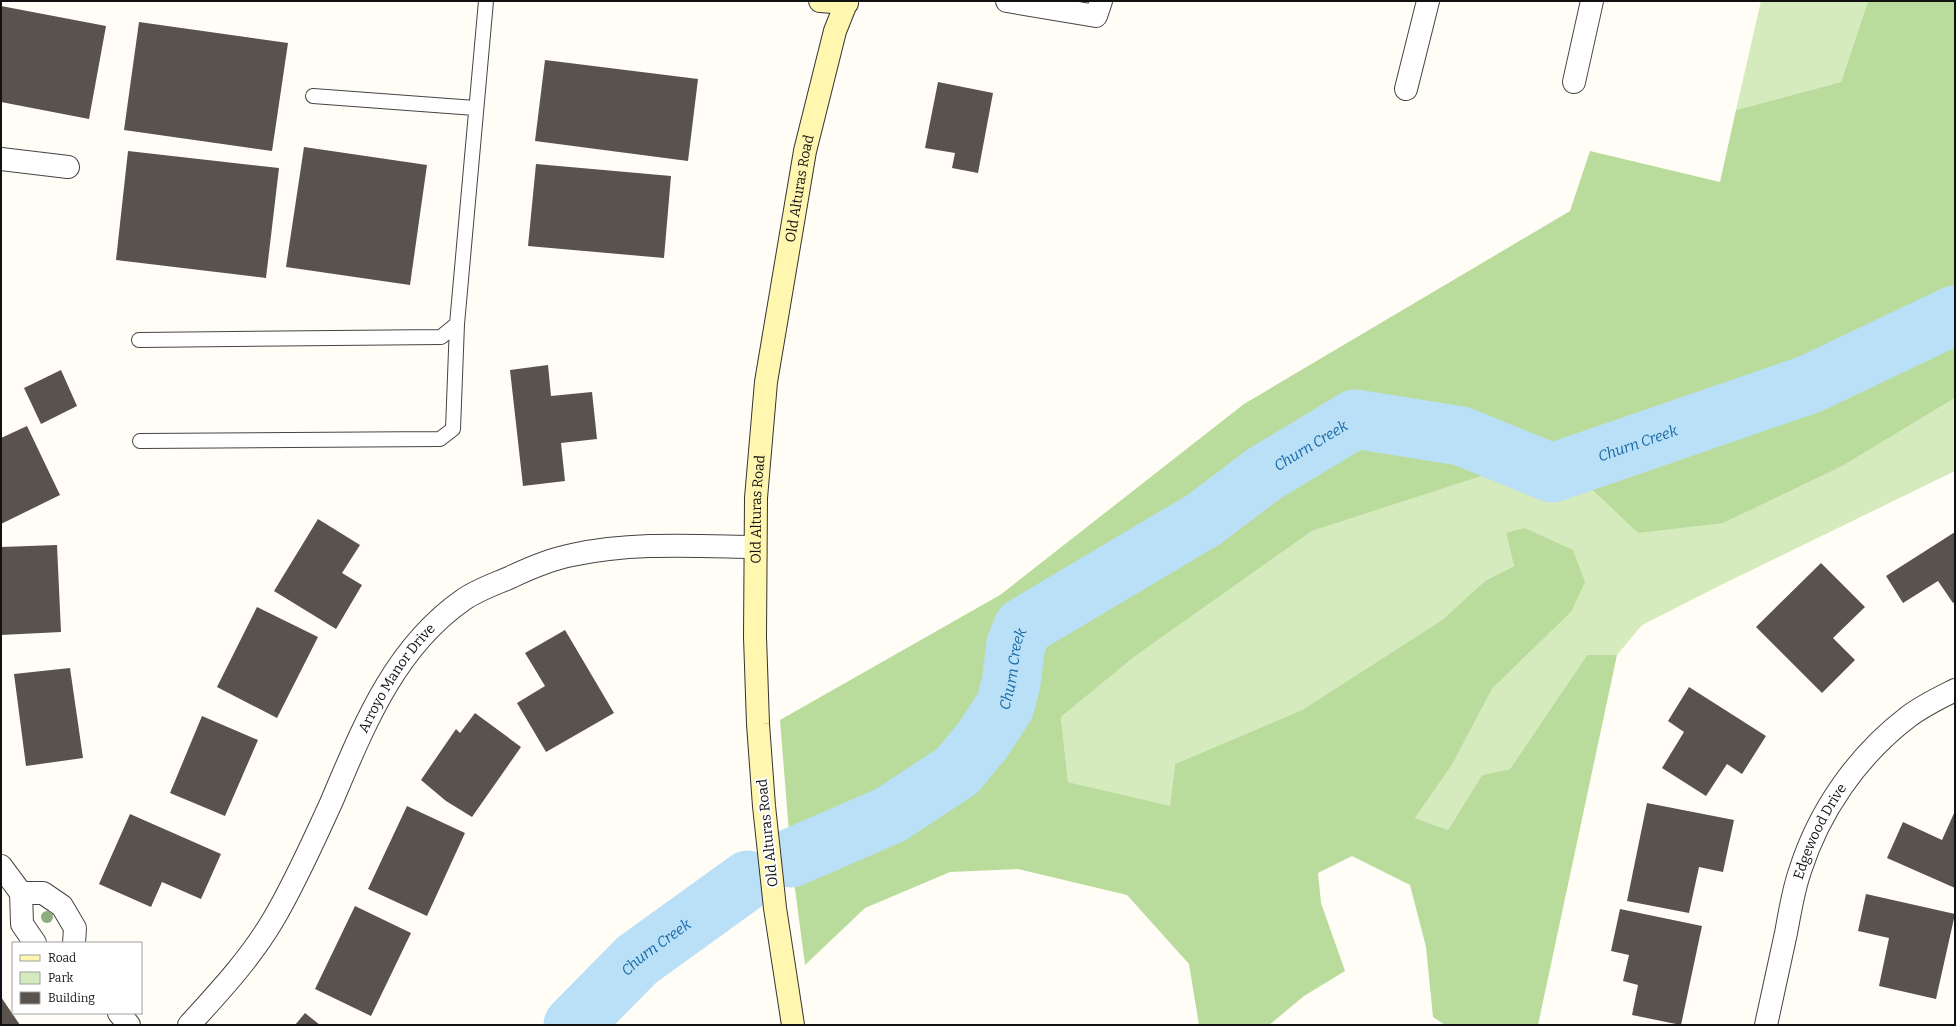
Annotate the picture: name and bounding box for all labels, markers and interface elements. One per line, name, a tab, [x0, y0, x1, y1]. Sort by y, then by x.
street label: Old Alturas Road	[782, 133, 818, 244]
water label: Churn Creek	[1271, 416, 1352, 475]
water label: Churn Creek	[1596, 421, 1681, 465]
street label: Old Alturas Road	[748, 454, 769, 564]
street label: Arroyo Manor Drive	[355, 620, 439, 736]
water label: Churn Creek	[995, 625, 1031, 712]
street label: Old Alturas Road	[753, 778, 782, 888]
street label: Edgewood Drive	[1790, 780, 1850, 881]
water label: Churn Creek	[617, 915, 695, 980]
legend	[12, 942, 142, 1014]
text: Road	[48, 951, 76, 965]
text: Park	[48, 971, 74, 985]
text: Building	[48, 991, 95, 1005]

